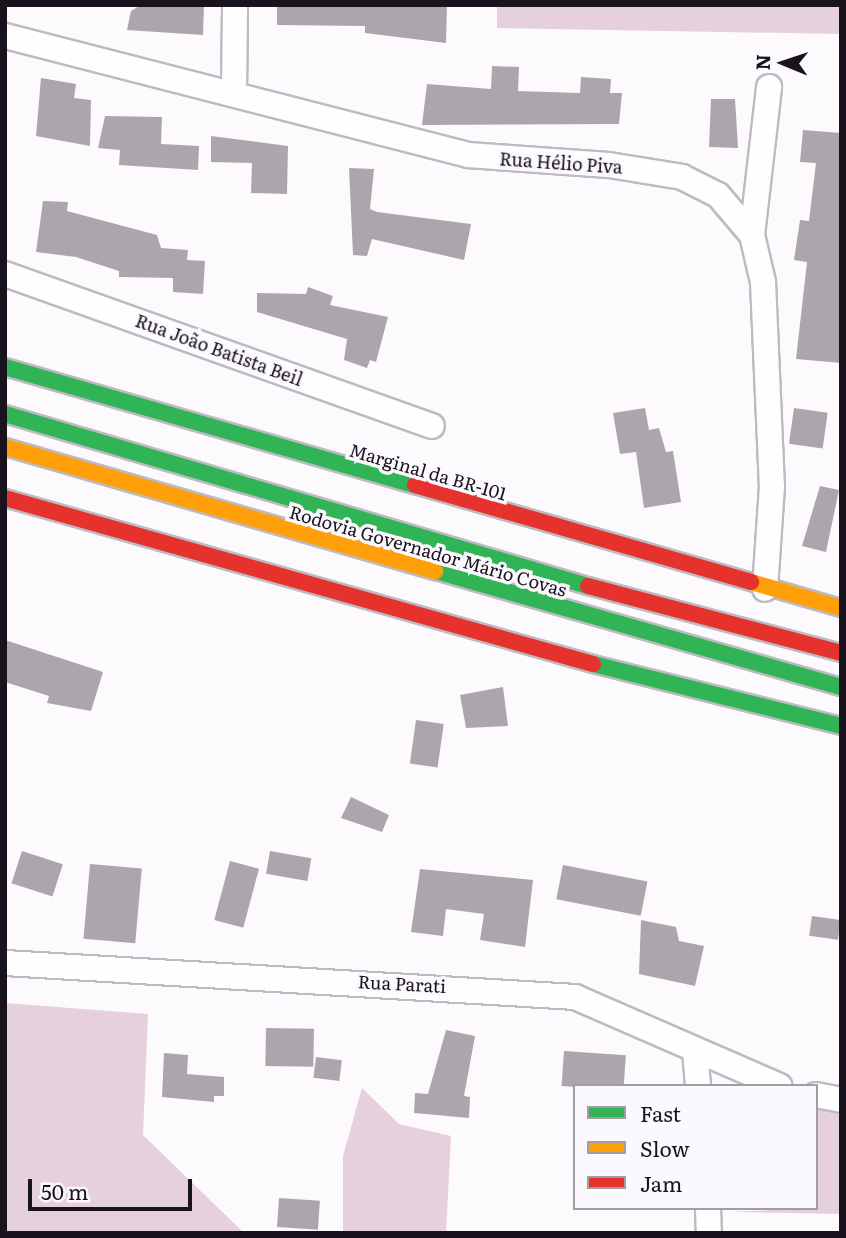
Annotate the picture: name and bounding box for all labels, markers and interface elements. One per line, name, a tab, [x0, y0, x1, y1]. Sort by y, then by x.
north arrow	[748, 28, 818, 98]
text: N	[748, 54, 776, 71]
street label: Rua Hélio Piva	[499, 148, 623, 178]
street label: Rua João Batista Beil	[132, 310, 306, 390]
street label: Marginal da BR-101	[347, 439, 509, 505]
street label: Rodovia Governador Mário Covas	[287, 501, 569, 601]
street label: Rua Parati	[357, 971, 447, 997]
legend	[573, 1084, 818, 1210]
text: Fast	[640, 1097, 681, 1128]
text: Slow	[640, 1132, 690, 1163]
scale bar	[32, 1164, 196, 1208]
text: Jam	[640, 1167, 682, 1198]
text: 50 m	[41, 1175, 88, 1206]

